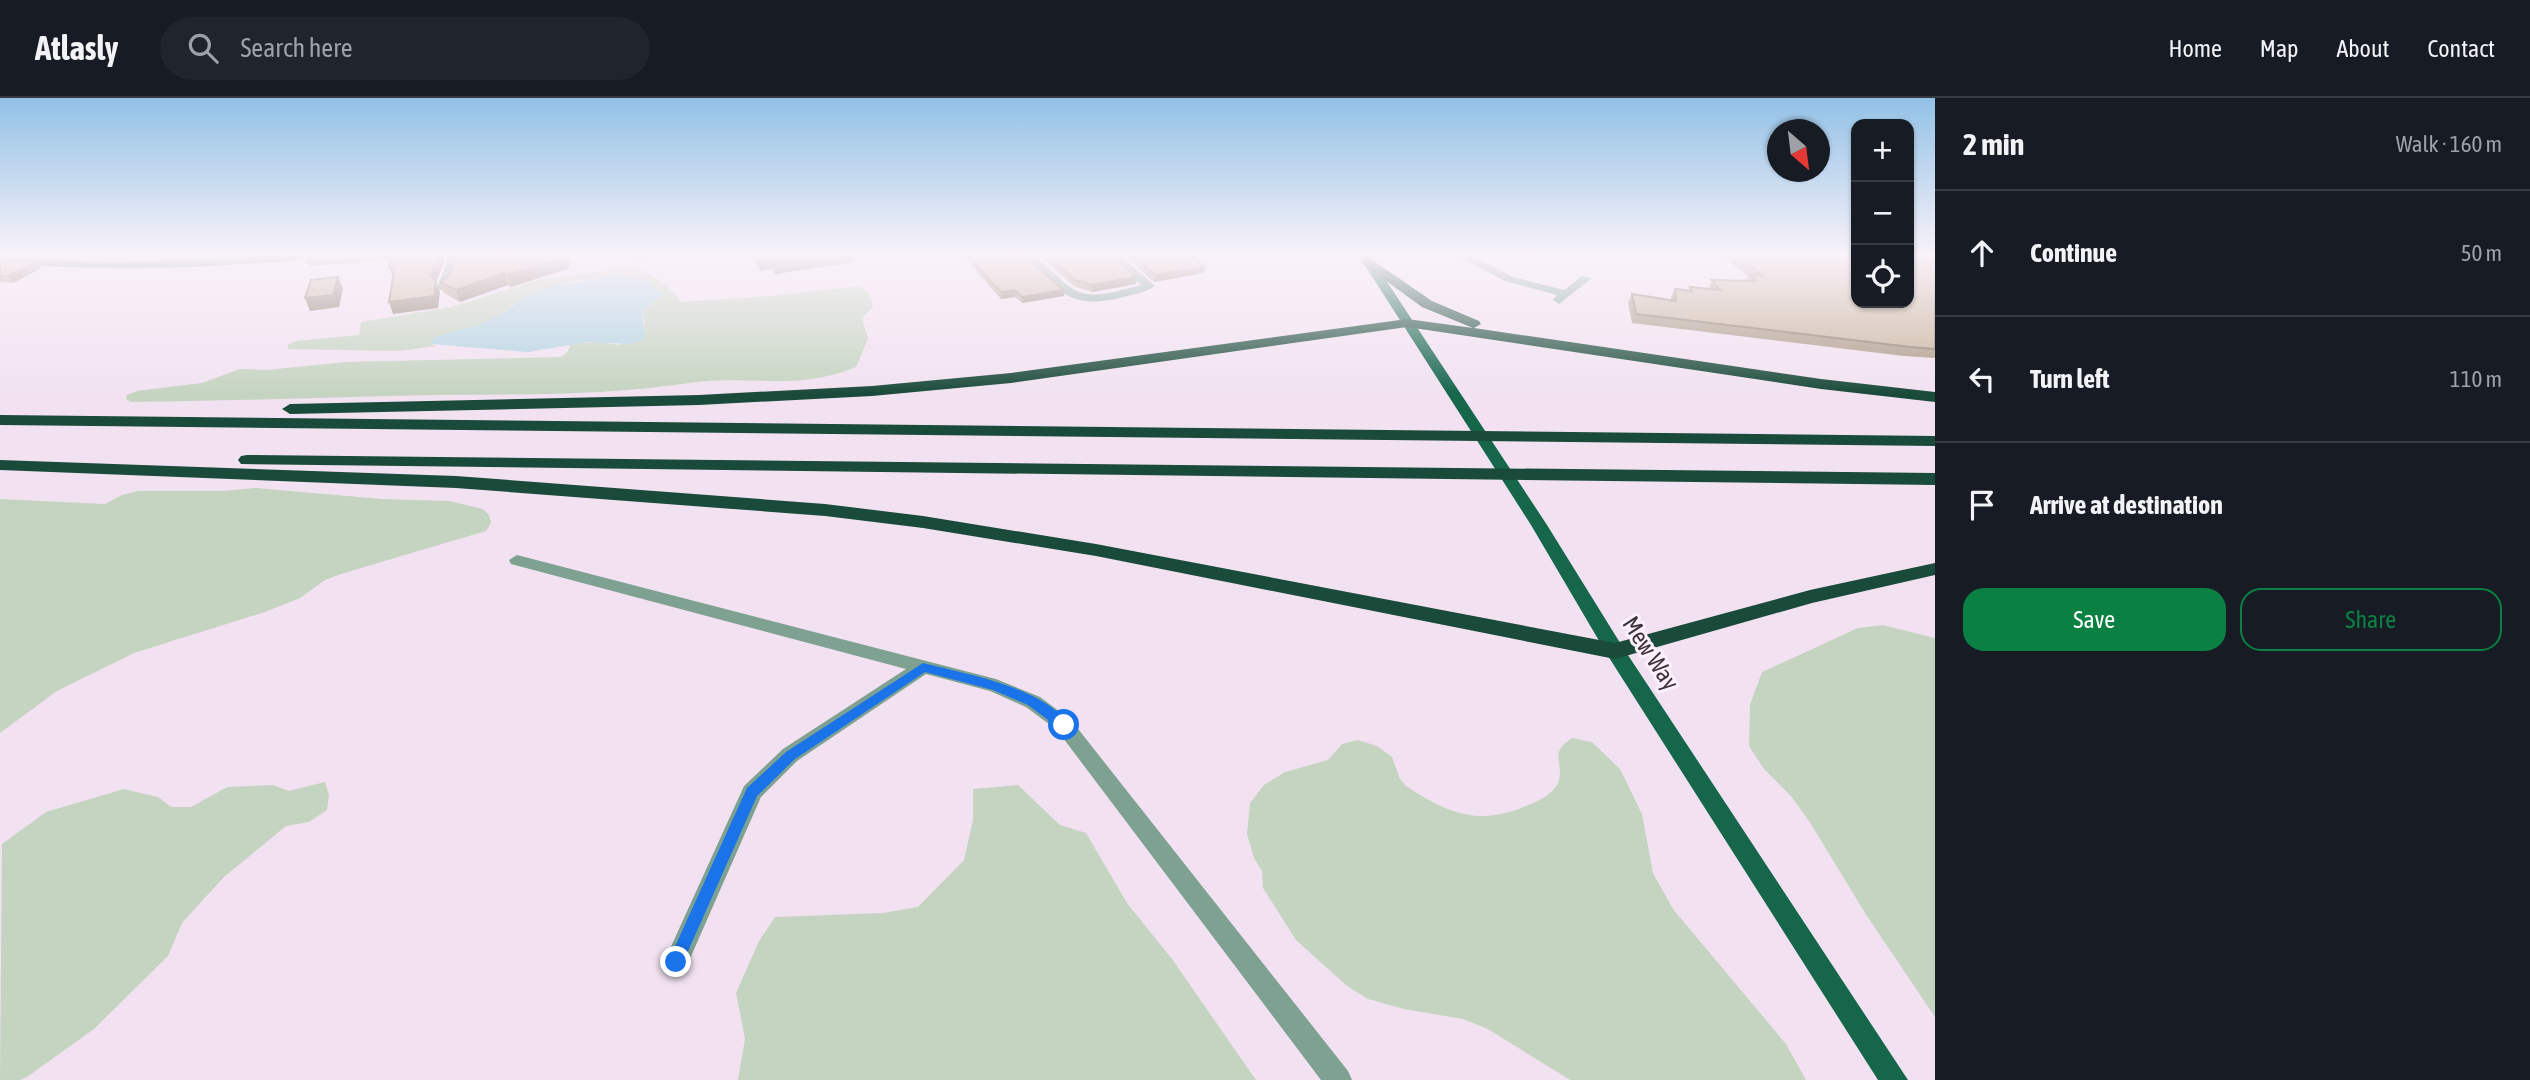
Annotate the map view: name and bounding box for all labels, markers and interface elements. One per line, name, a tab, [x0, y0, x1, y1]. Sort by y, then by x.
search box	[160, 17, 650, 80]
text: Atlasly	[35, 29, 118, 67]
icon: search	[184, 29, 222, 67]
text: Search here	[240, 33, 353, 63]
text: Home	[2168, 35, 2222, 62]
text: Map	[2260, 35, 2298, 62]
text: About	[2336, 35, 2389, 62]
text: Contact	[2427, 35, 2495, 62]
north arrow	[1767, 119, 1830, 182]
map controls	[1851, 119, 1914, 308]
button: +	[1851, 119, 1914, 182]
text: 2 min	[1963, 127, 2024, 161]
text: Walk · 160 m	[2396, 131, 2502, 157]
button: −	[1851, 182, 1914, 245]
icon: ahead	[1963, 234, 2001, 272]
text: Continue	[2030, 238, 2117, 268]
text: 50 m	[2461, 240, 2502, 266]
button: locate	[1851, 245, 1914, 308]
icon: left	[1963, 360, 2001, 398]
text: Turn left	[2030, 364, 2110, 394]
text: 110 m	[2450, 366, 2502, 392]
icon: arrive	[1963, 486, 2001, 524]
text: Arrive at destination	[2030, 490, 2223, 520]
button: Save	[1963, 588, 2226, 651]
button: Share	[2240, 588, 2502, 651]
street label: Mew Way	[1617, 611, 1685, 695]
route start	[1048, 709, 1079, 740]
route end	[660, 946, 691, 977]

